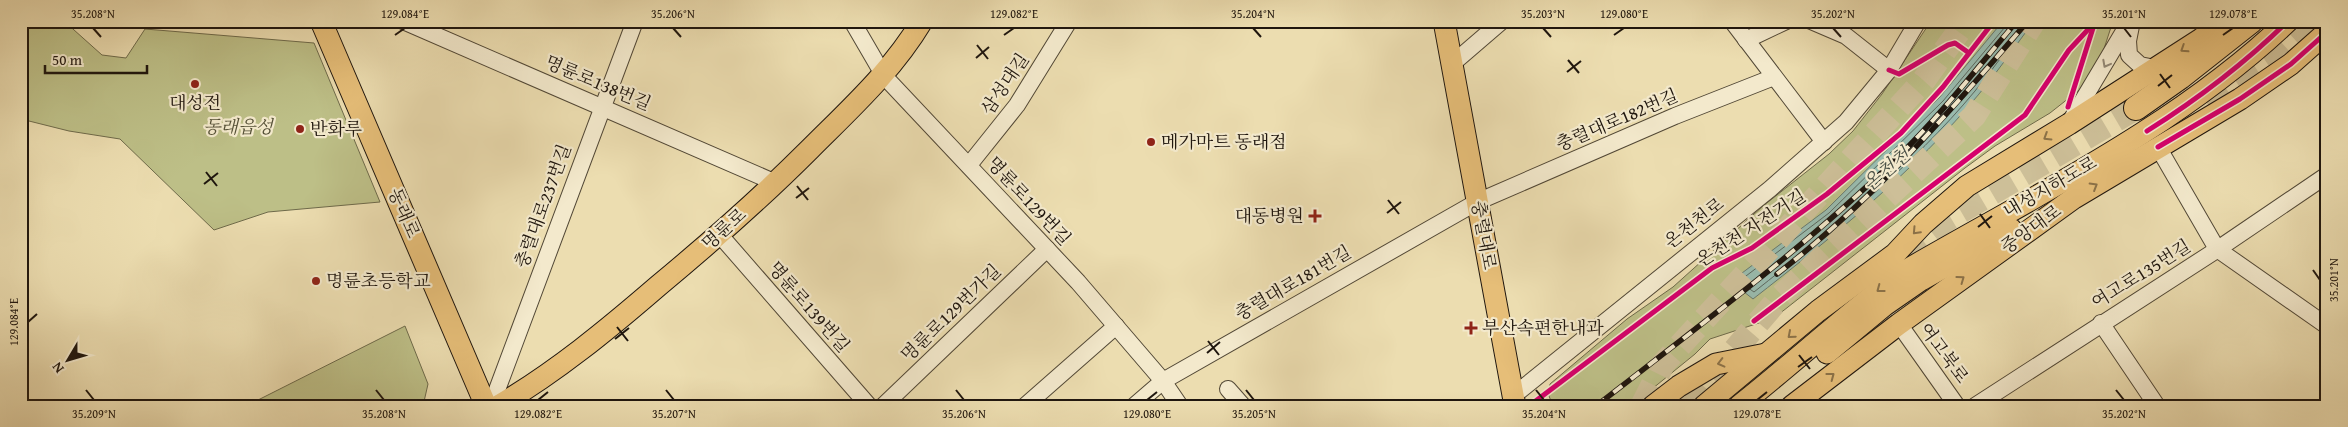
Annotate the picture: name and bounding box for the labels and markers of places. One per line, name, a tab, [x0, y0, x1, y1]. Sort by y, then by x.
marker: 대성전	[189, 78, 201, 90]
place label: 대성전	[169, 89, 221, 116]
place label: 반화루	[310, 115, 362, 142]
marker: 반화루	[294, 123, 306, 135]
place label: 메가마트 동래점	[1161, 128, 1287, 155]
marker: 메가마트 동래점	[1145, 136, 1157, 148]
place label: 대동병원	[1234, 202, 1304, 229]
marker: 대동병원	[1308, 209, 1322, 223]
place label: 명륜초등학교	[326, 267, 431, 294]
marker: 명륜초등학교	[310, 275, 322, 287]
place label: 부산속편한내과	[1482, 314, 1604, 341]
marker: 부산속편한내과	[1464, 321, 1478, 335]

